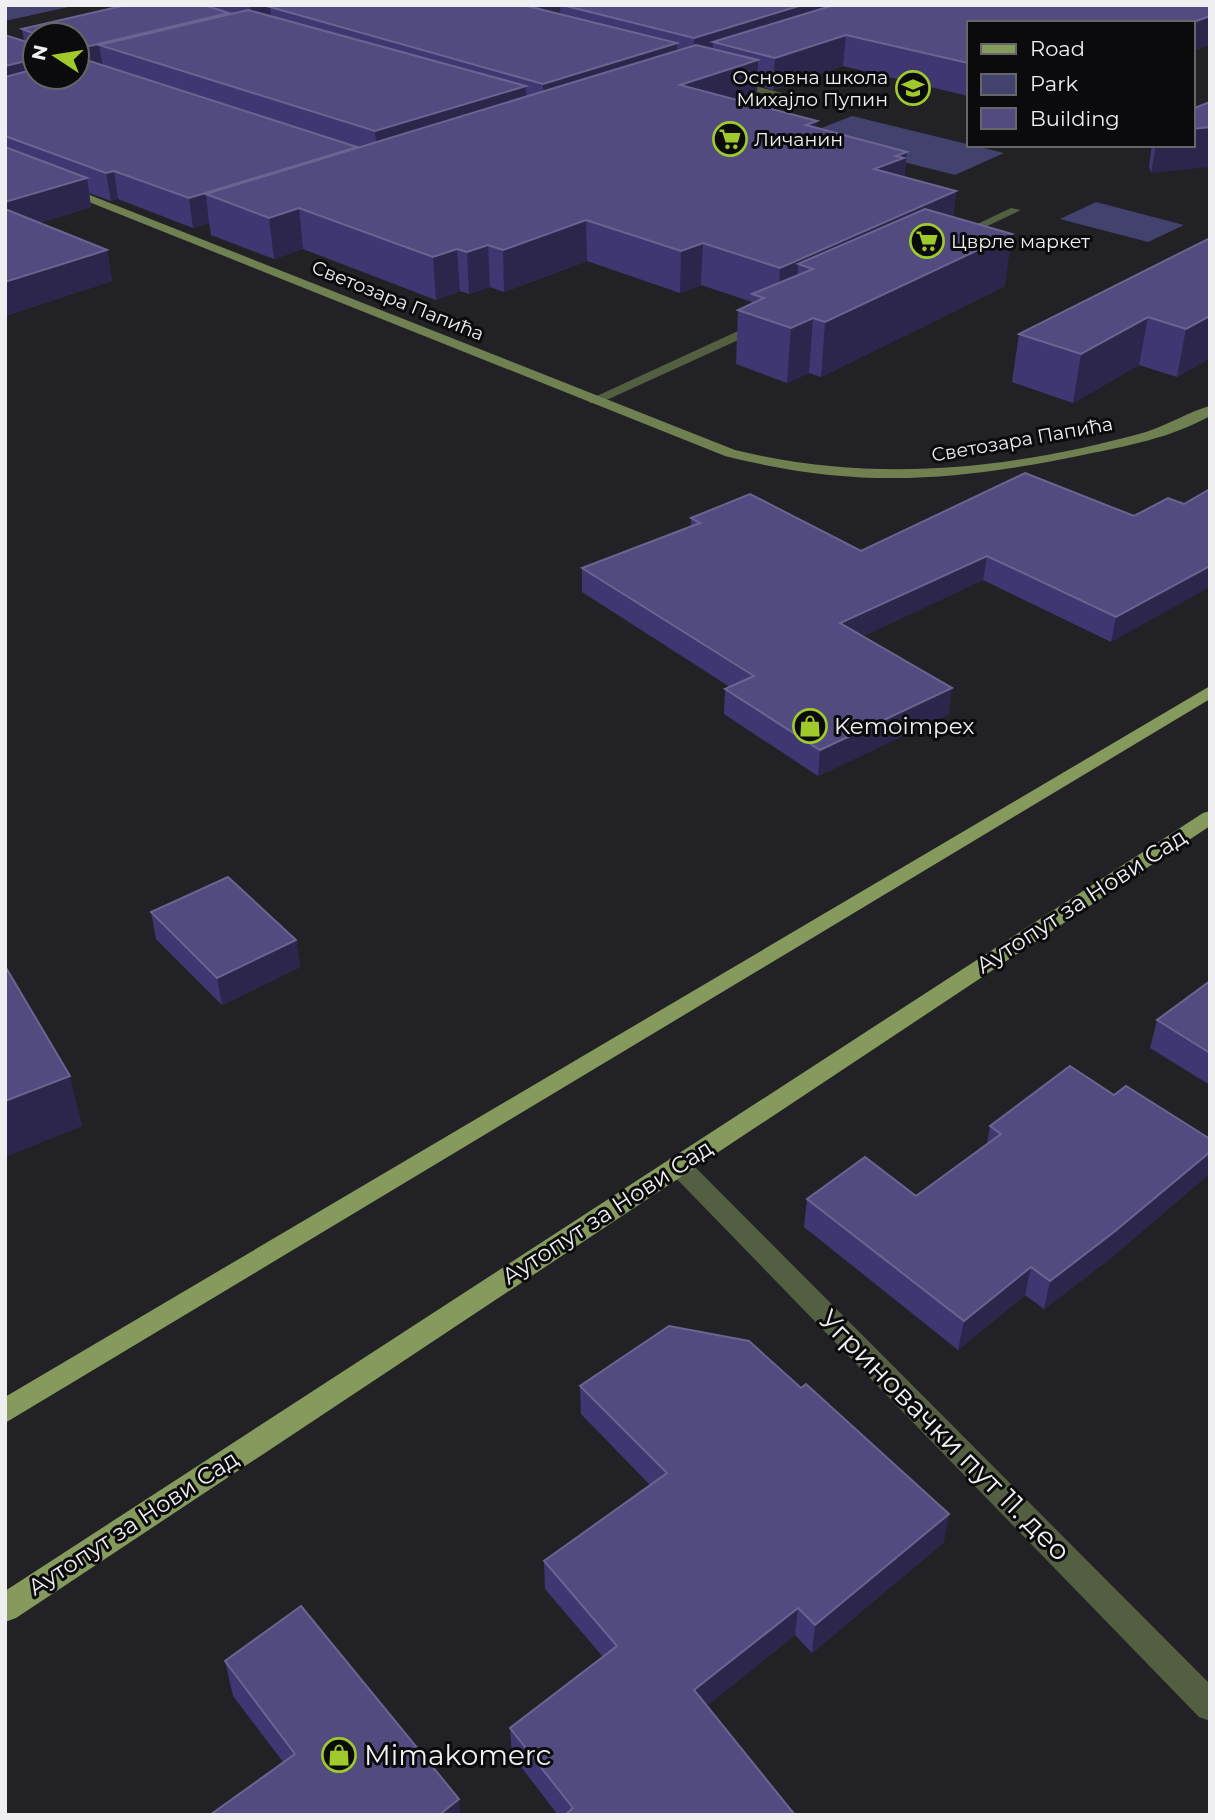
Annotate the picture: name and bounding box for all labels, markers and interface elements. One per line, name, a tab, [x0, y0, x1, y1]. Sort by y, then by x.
north arrow	[21, 21, 91, 91]
legend	[967, 21, 1194, 147]
text: Road	[1030, 36, 1085, 61]
text: N	[27, 43, 53, 62]
place label: Основна школа Михајло Пупин	[732, 66, 888, 111]
school or university icon: Основна школа Михајло Пупин	[894, 69, 932, 107]
text: Park	[1030, 71, 1078, 96]
text: Building	[1030, 106, 1120, 131]
supermarket icon: Личанин	[711, 120, 749, 158]
place label: Личанин	[754, 128, 843, 151]
supermarket icon: Цврле маркет	[908, 222, 946, 260]
place label: Цврле маркет	[951, 230, 1090, 253]
street label: Светозара Папића	[308, 255, 487, 346]
street label: Светозара Папића	[930, 412, 1115, 467]
shop icon: Kemoimpex	[791, 707, 829, 745]
place label: Kemoimpex	[834, 712, 975, 740]
street label: Аутопут за Нови Сад	[971, 822, 1192, 980]
street label: Аутопут за Нови Сад	[497, 1133, 718, 1291]
street label: Угриновачки пут 11. део	[812, 1302, 1078, 1568]
street label: Аутопут за Нови Сад	[23, 1444, 244, 1602]
shop icon: Mimakomerc	[320, 1736, 358, 1774]
place label: Mimakomerc	[364, 1738, 551, 1772]

